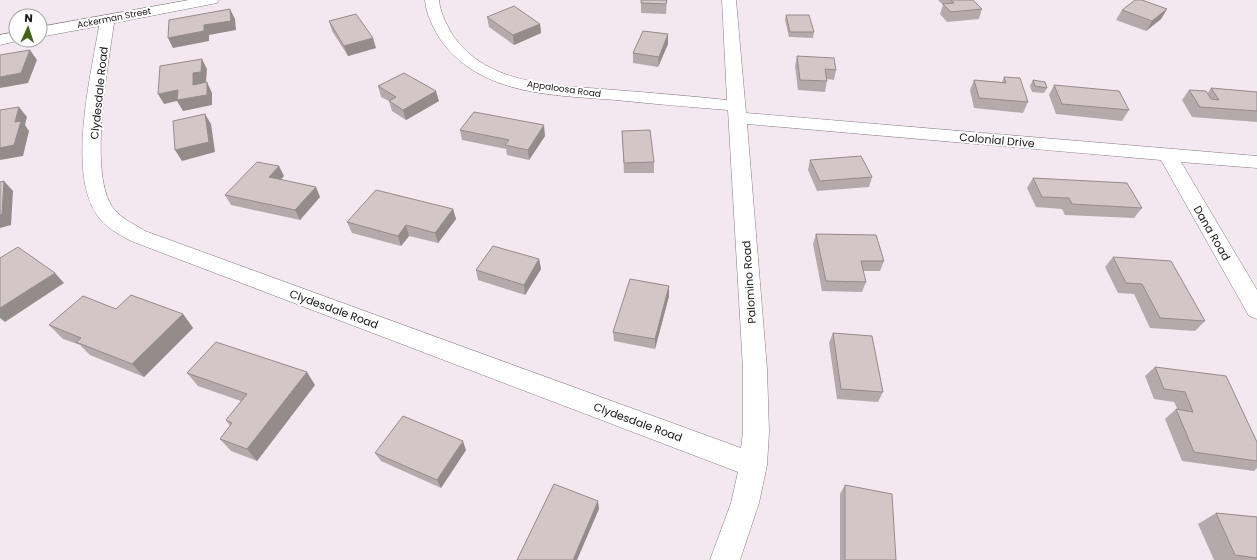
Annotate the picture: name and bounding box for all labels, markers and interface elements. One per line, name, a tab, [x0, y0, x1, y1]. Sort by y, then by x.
street label: Ackerman Street	[76, 5, 152, 31]
north arrow	[8, 8, 48, 48]
text: N	[24, 10, 33, 26]
street label: Clydesdale Road	[86, 46, 112, 140]
street label: Appaloosa Road	[526, 78, 602, 100]
street label: Colonial Drive	[959, 129, 1036, 151]
street label: Dana Road	[1190, 202, 1234, 264]
street label: Palomino Road	[738, 240, 760, 324]
street label: Clydesdale Road	[287, 286, 381, 332]
street label: Clydesdale Road	[591, 399, 685, 445]

